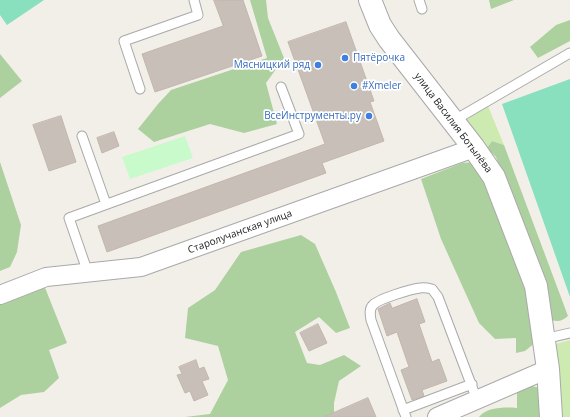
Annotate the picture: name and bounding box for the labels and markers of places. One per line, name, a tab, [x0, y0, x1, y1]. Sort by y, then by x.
place label: Пятёрочка	[353, 52, 405, 64]
marker: Пятёрочка	[340, 53, 350, 63]
place label: Мясницкий ряд	[234, 59, 310, 71]
marker: Мясницкий ряд	[313, 60, 323, 70]
place label: #Xmeler	[362, 80, 401, 92]
marker: #Xmeler	[349, 81, 359, 91]
place label: ВсеИнструменты.ру	[264, 110, 361, 122]
marker: ВсеИнструменты.ру	[364, 111, 374, 121]

